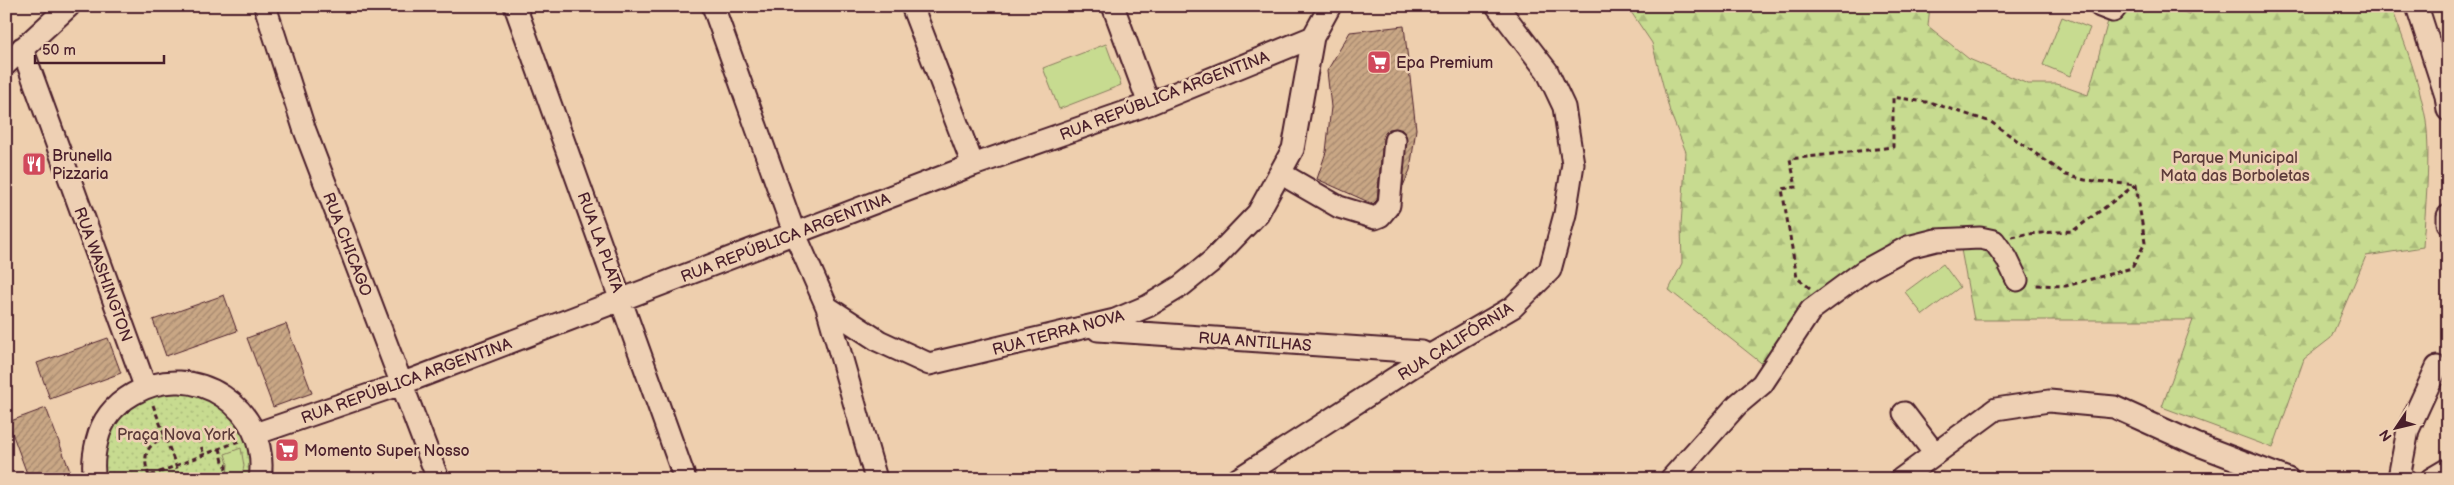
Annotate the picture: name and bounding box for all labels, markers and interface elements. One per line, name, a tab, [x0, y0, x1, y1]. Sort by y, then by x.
scale bar	[35, 32, 164, 64]
text: 50 m	[42, 41, 76, 60]
street label: RUA REPÚBLICA ARGENTINA	[1056, 46, 1272, 145]
supermarket icon: Epa Premium	[1366, 49, 1392, 75]
place label: Epa Premium	[1396, 54, 1493, 73]
place label: Brunella Pizzaria	[52, 147, 112, 184]
park label: Parque Municipal Mata das Borboletas	[2160, 149, 2310, 186]
restaurant icon: Brunella Pizzaria	[21, 151, 47, 177]
street label: RUA REPÚBLICA ARGENTINA	[677, 188, 893, 287]
street label: RUA CHICAGO	[318, 190, 375, 299]
street label: RUA LA PLATA	[573, 190, 627, 295]
street label: RUA WASHINGTON	[69, 205, 136, 344]
street label: RUA CALIFÓRNIA	[1394, 297, 1517, 385]
street label: RUA TERRA NOVA	[990, 307, 1127, 360]
street label: RUA ANTILHAS	[1198, 329, 1312, 356]
street label: RUA REPÚBLICA ARGENTINA	[298, 332, 515, 428]
north arrow	[2372, 402, 2422, 452]
park label: Praça Nova York	[117, 426, 235, 445]
text: N	[2376, 426, 2396, 444]
supermarket icon: Momento Super Nosso	[274, 437, 300, 463]
place label: Momento Super Nosso	[304, 442, 470, 461]

